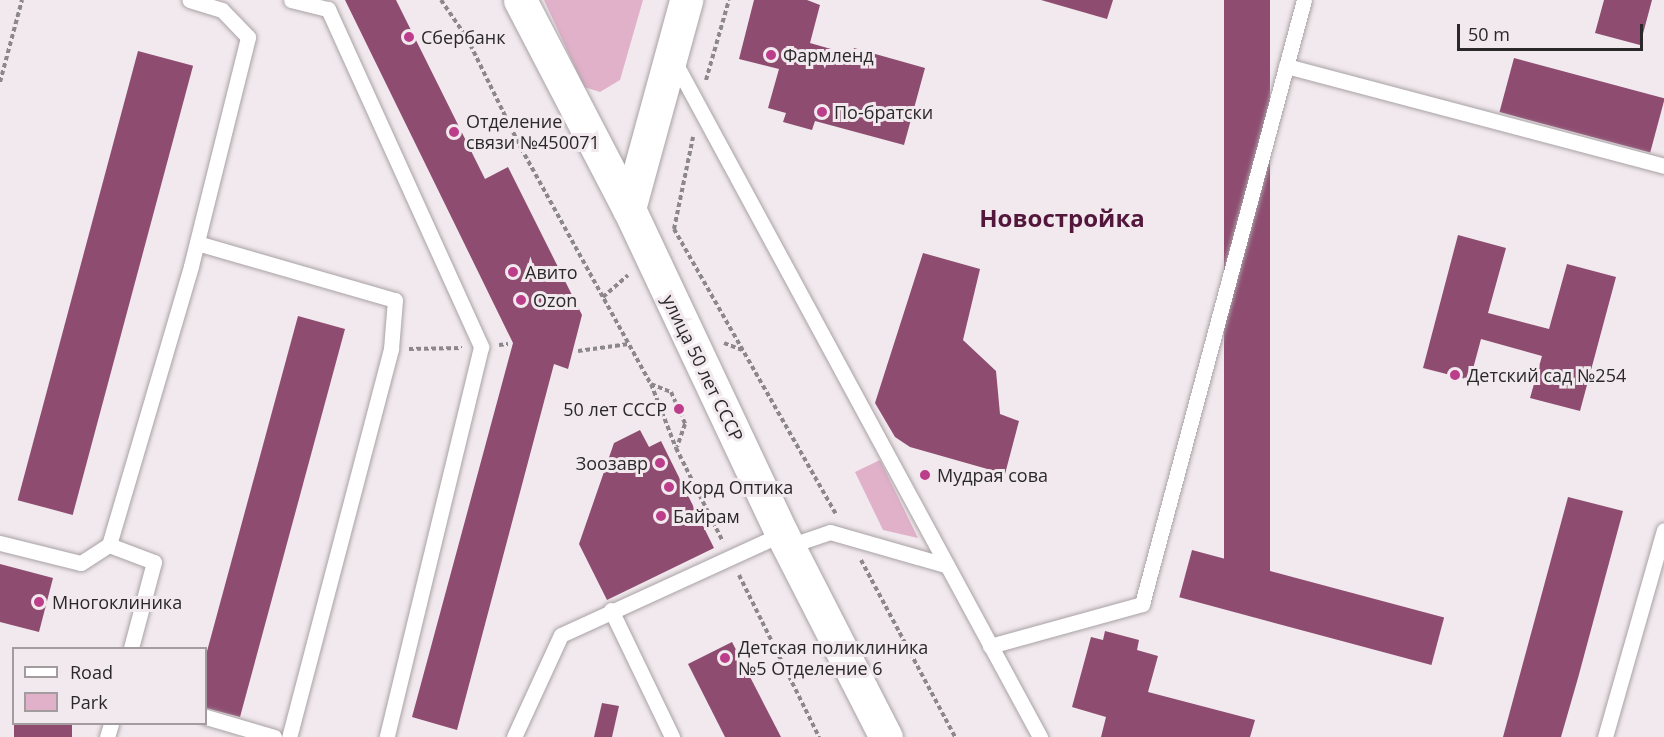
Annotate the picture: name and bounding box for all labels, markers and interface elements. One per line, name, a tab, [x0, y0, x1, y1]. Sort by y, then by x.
scale bar	[1460, 12, 1646, 50]
text: 50 m	[1468, 22, 1510, 46]
place label: Сбербанк	[421, 26, 506, 48]
marker: Сбербанк	[402, 30, 416, 44]
place label: Фармленд	[783, 44, 874, 66]
marker: Фармленд	[764, 48, 778, 62]
place label: По-братски	[834, 101, 933, 123]
marker: По-братски	[815, 105, 829, 119]
place label: Отделение связи №450071	[466, 111, 600, 154]
marker: Отделение связи №450071	[447, 125, 461, 139]
district label: Новостройка	[979, 204, 1145, 232]
place label: Авито	[525, 261, 577, 283]
marker: Авито	[506, 265, 520, 279]
place label: Ozon	[533, 289, 577, 311]
street label: улица 50 лет СССР	[658, 291, 748, 445]
marker: Ozon	[514, 293, 528, 307]
place label: Детский сад №254	[1467, 364, 1626, 386]
marker: Детский сад №254	[1448, 368, 1462, 382]
place label: 50 лет СССР	[563, 398, 667, 420]
marker: 50 лет СССР	[672, 402, 686, 416]
place label: Зоозавр	[576, 452, 648, 474]
marker: Зоозавр	[653, 456, 667, 470]
place label: Мудрая сова	[937, 464, 1048, 486]
marker: Мудрая сова	[918, 468, 932, 482]
place label: Корд Оптика	[681, 476, 793, 498]
marker: Корд Оптика	[662, 480, 676, 494]
place label: Байрам	[673, 505, 740, 527]
marker: Байрам	[654, 509, 668, 523]
place label: Многоклиника	[52, 591, 182, 613]
marker: Многоклиника	[30, 593, 48, 611]
place label: Детская поликлиника №5 Отделение 6	[738, 637, 928, 680]
legend	[12, 647, 207, 725]
marker: Детская поликлиника №5 Отделение 6	[716, 649, 734, 667]
text: Road	[70, 660, 113, 684]
text: Park	[70, 690, 108, 714]

